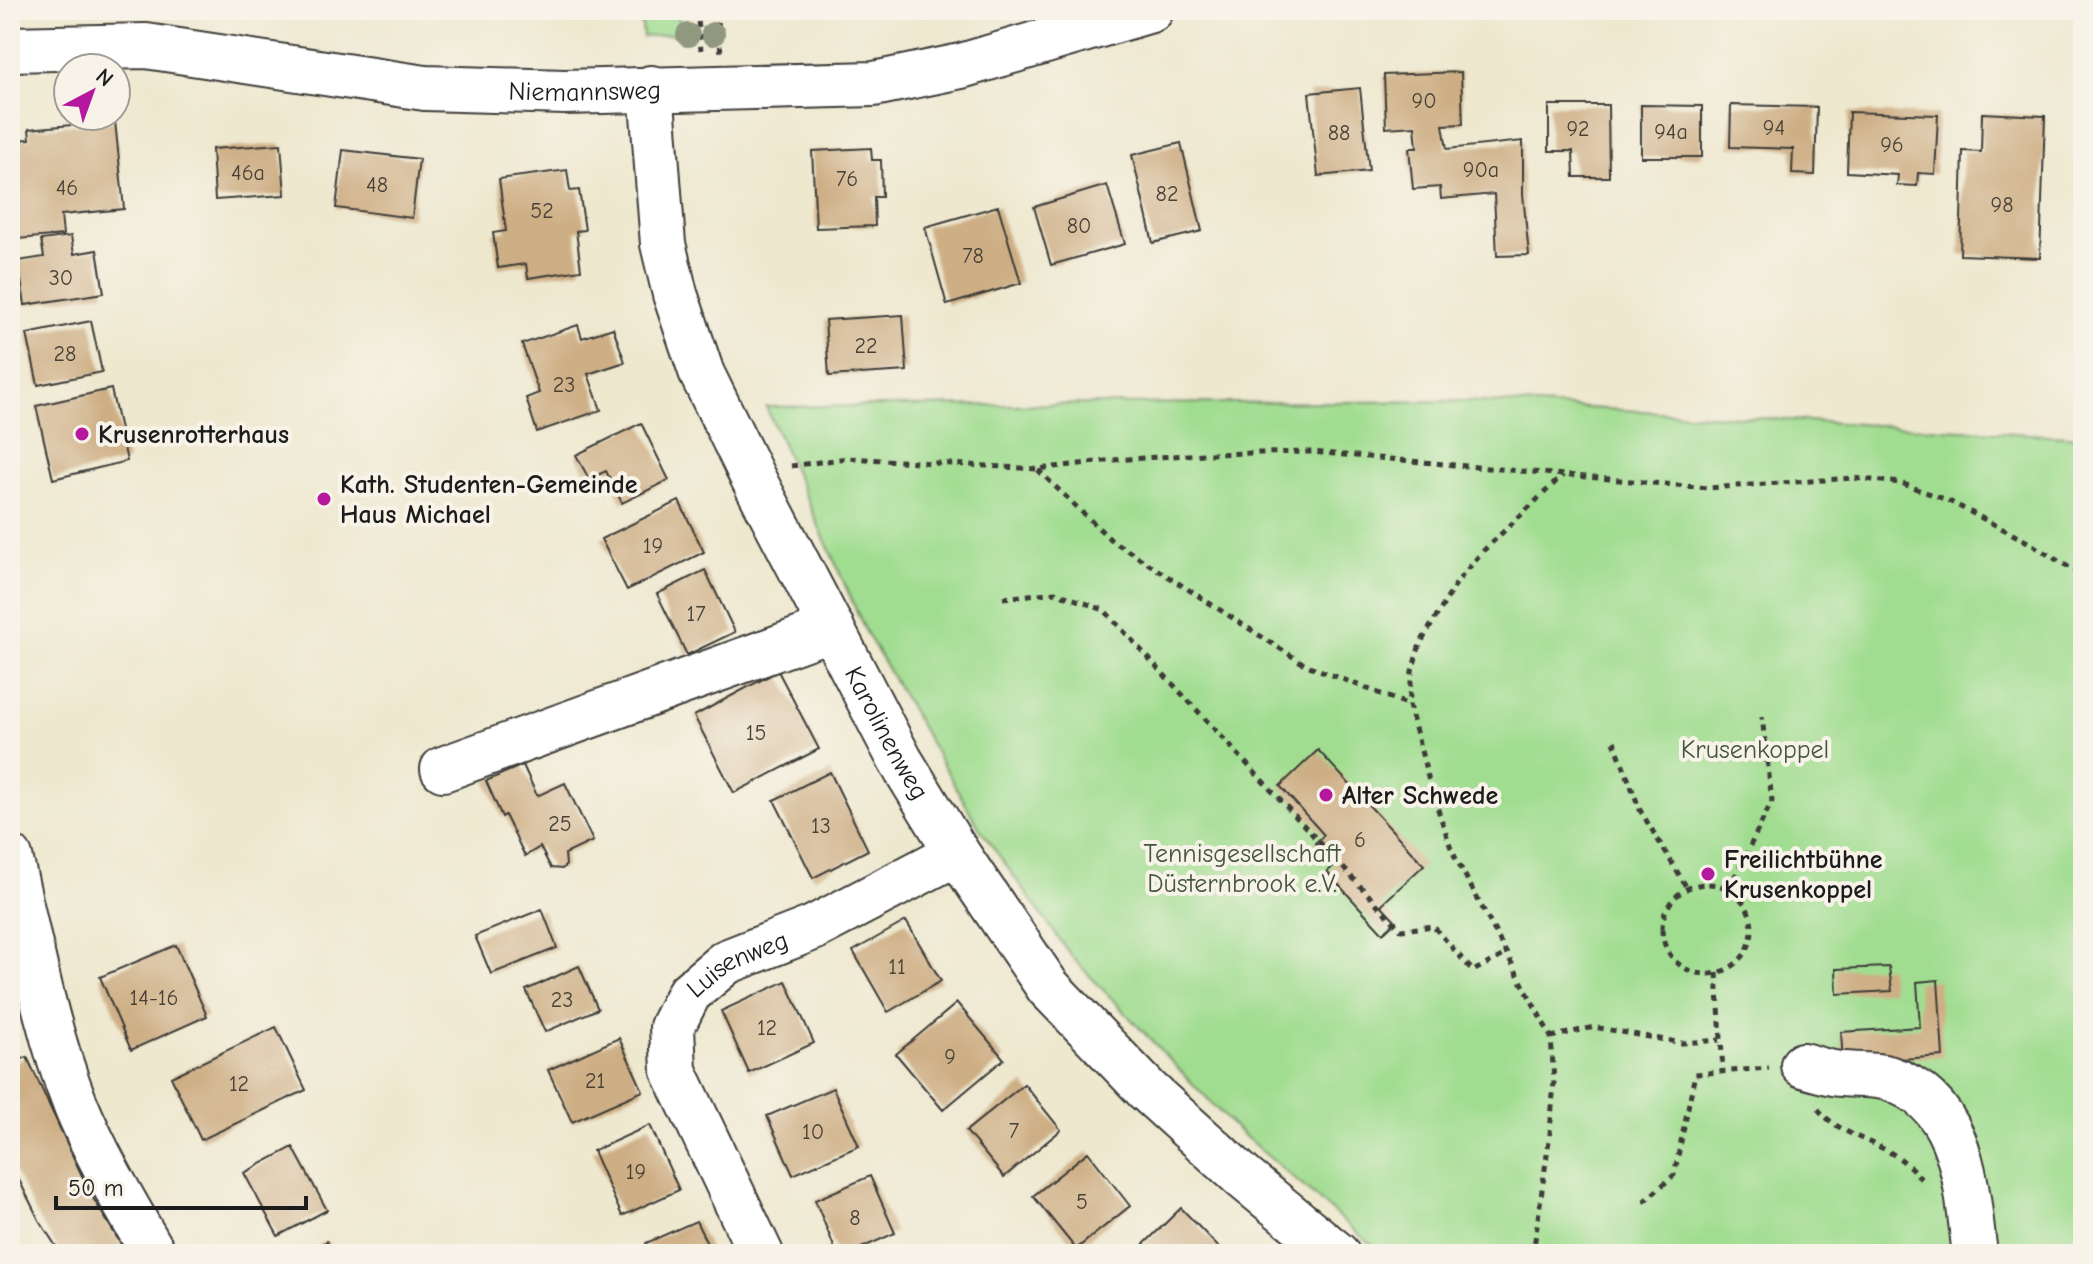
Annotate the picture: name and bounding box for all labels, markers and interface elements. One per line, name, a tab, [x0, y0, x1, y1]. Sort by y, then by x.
north arrow	[52, 52, 132, 132]
text: N	[91, 63, 118, 92]
street label: Niemannsweg	[508, 76, 661, 108]
house number: 90	[1411, 88, 1437, 114]
house number: 94	[1763, 115, 1785, 141]
house number: 92	[1566, 116, 1590, 142]
house number: 94a	[1654, 119, 1688, 145]
house number: 88	[1328, 120, 1350, 146]
house number: 96	[1880, 132, 1904, 158]
house number: 90a	[1463, 157, 1499, 183]
house number: 46a	[231, 160, 265, 186]
house number: 76	[836, 166, 858, 192]
house number: 48	[366, 172, 388, 198]
house number: 46	[56, 175, 78, 201]
house number: 82	[1156, 181, 1178, 207]
house number: 98	[1990, 192, 2014, 218]
house number: 52	[530, 198, 554, 224]
house number: 80	[1067, 213, 1091, 239]
house number: 78	[962, 243, 984, 269]
house number: 30	[49, 265, 73, 291]
house number: 22	[854, 333, 878, 359]
house number: 28	[54, 341, 76, 367]
house number: 23	[553, 372, 575, 398]
place label: Krusenrotterhaus	[98, 420, 289, 450]
marker: Krusenrotterhaus	[73, 425, 91, 443]
place label: Kath. Studenten-Gemeinde Haus Michael	[340, 470, 638, 530]
marker: Kath. Studenten-Gemeinde Haus Michael	[315, 490, 333, 508]
house number: 19	[643, 533, 663, 559]
house number: 17	[686, 601, 706, 627]
street label: Karolinenweg	[838, 662, 935, 805]
house number: 15	[746, 720, 766, 746]
park label: Krusenkoppel	[1681, 735, 1829, 765]
place label: Alter Schwede	[1342, 781, 1498, 811]
marker: Alter Schwede	[1317, 786, 1335, 804]
house number: 25	[548, 811, 572, 837]
house number: 13	[811, 813, 831, 839]
house number: 6	[1354, 827, 1366, 853]
park label: Tennisgesellschaft Düsternbrook e.V.	[1143, 839, 1342, 899]
place label: Freilichtbühne Krusenkoppel	[1724, 845, 1883, 905]
marker: Freilichtbühne Krusenkoppel	[1699, 865, 1717, 883]
street label: Luisenweg	[681, 925, 792, 1004]
house number: 11	[888, 954, 906, 980]
house number: 14-16	[130, 985, 178, 1011]
house number: 23	[551, 987, 573, 1013]
house number: 12	[757, 1015, 777, 1041]
house number: 9	[944, 1044, 956, 1070]
house number: 21	[585, 1068, 605, 1094]
house number: 12	[229, 1071, 249, 1097]
house number: 7	[1009, 1118, 1020, 1144]
house number: 10	[802, 1119, 824, 1145]
house number: 19	[626, 1159, 646, 1185]
scale bar	[56, 1160, 306, 1210]
text: 50 m	[68, 1174, 124, 1202]
house number: 5	[1076, 1189, 1088, 1215]
house number: 8	[849, 1205, 861, 1231]

